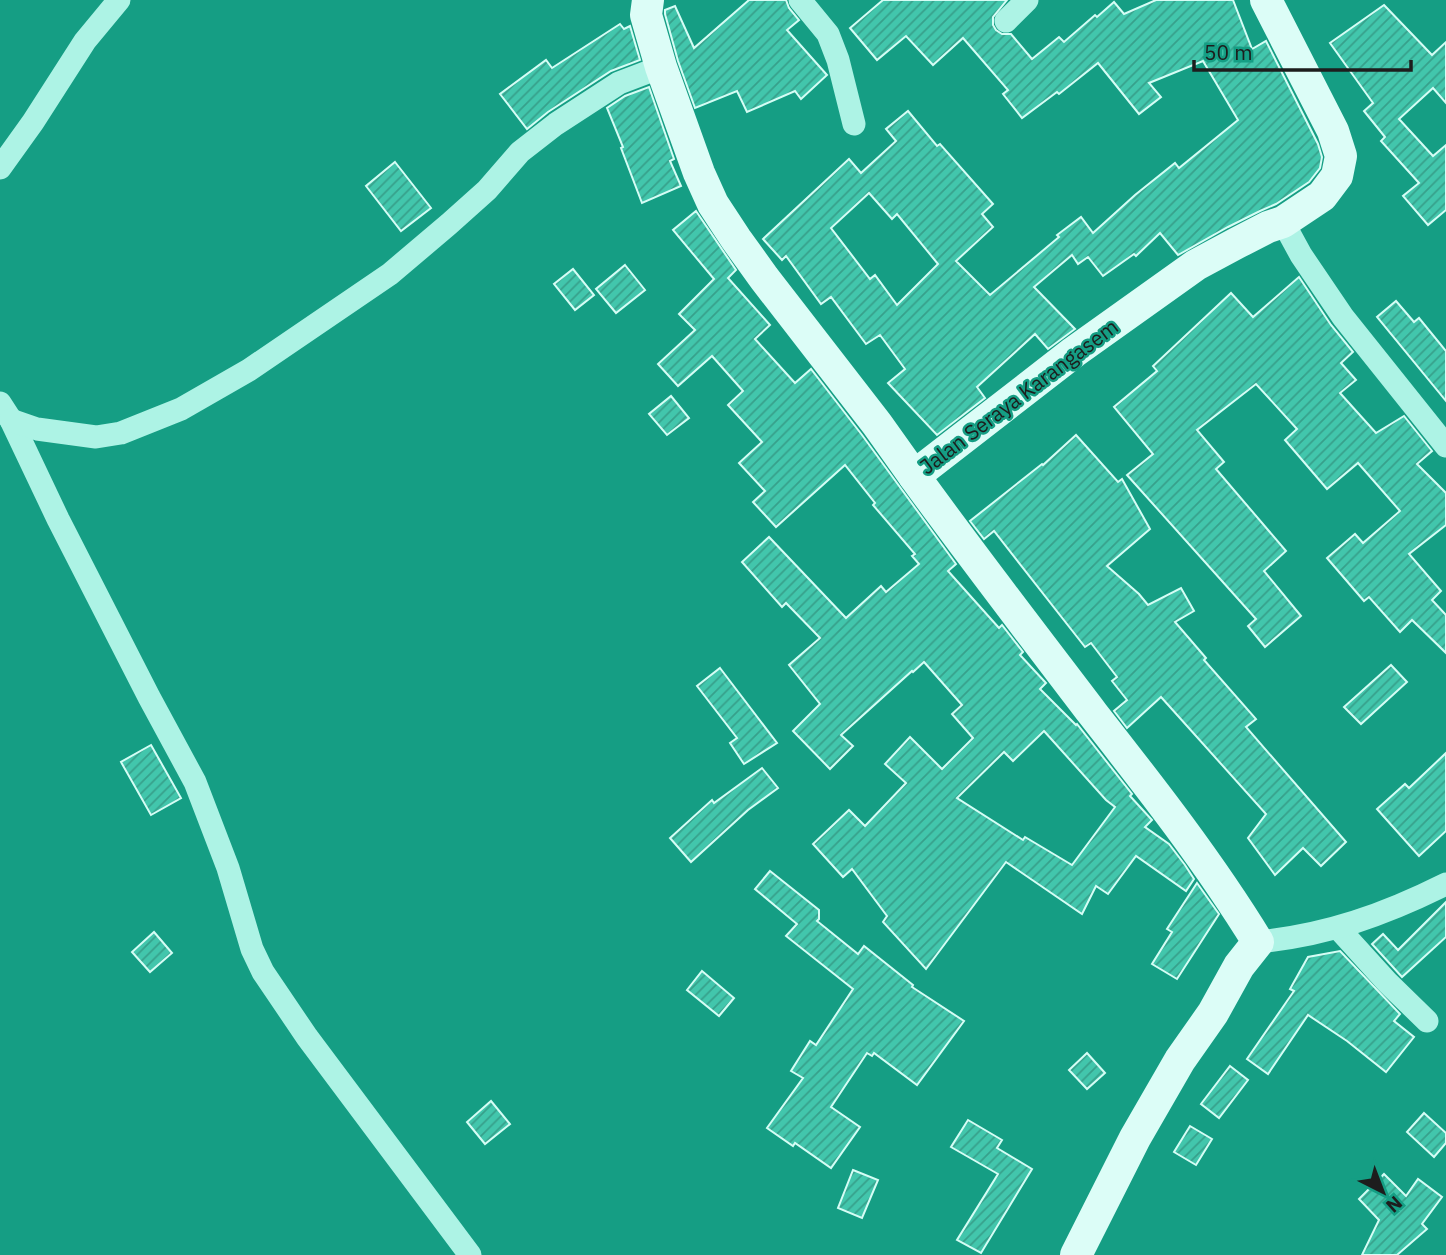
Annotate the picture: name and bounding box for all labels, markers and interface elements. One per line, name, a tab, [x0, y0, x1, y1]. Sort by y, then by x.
scale bar	[1194, 28, 1411, 72]
text: 50 m	[1204, 38, 1253, 66]
street label: Jalan Seraya Karangasem	[913, 312, 1123, 480]
north arrow	[1348, 1157, 1418, 1227]
text: N	[1381, 1191, 1408, 1218]

